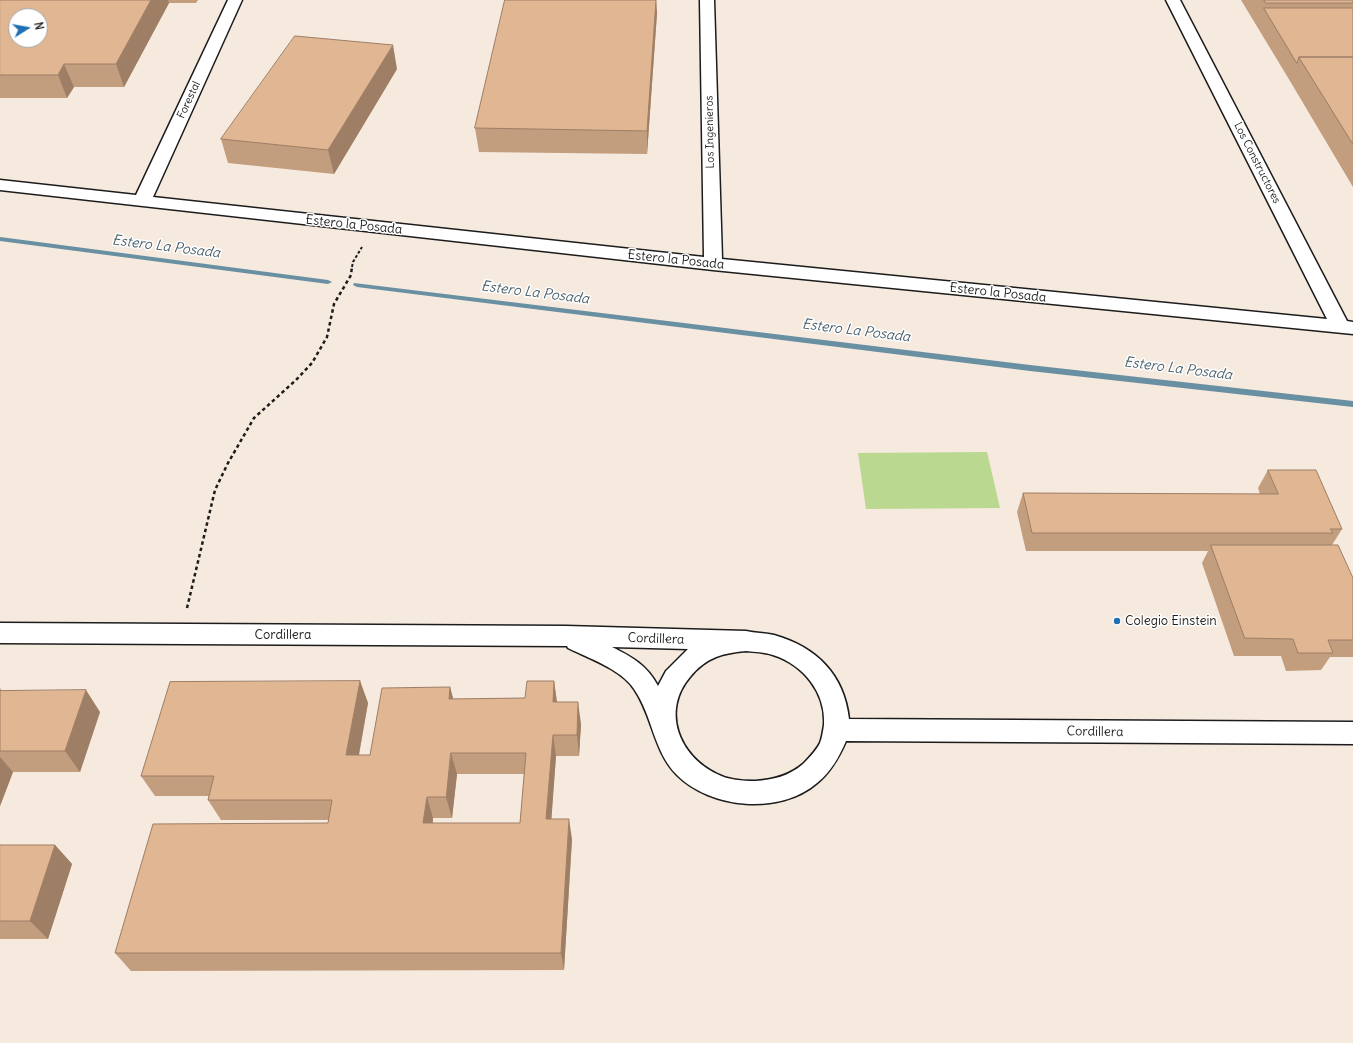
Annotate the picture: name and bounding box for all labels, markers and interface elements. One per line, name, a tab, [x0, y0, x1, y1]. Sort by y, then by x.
north arrow	[8, 8, 48, 48]
text: N	[31, 21, 46, 31]
street label: Forestal	[175, 79, 203, 121]
street label: Los Ingenieros	[703, 95, 717, 169]
street label: Los Constructores	[1231, 120, 1283, 206]
street label: Estero la Posada	[305, 212, 403, 238]
water label: Estero La Posada	[111, 232, 221, 262]
street label: Estero la Posada	[627, 247, 725, 273]
water label: Estero La Posada	[480, 278, 590, 308]
street label: Estero la Posada	[949, 280, 1047, 306]
water label: Estero La Posada	[801, 316, 911, 346]
water label: Estero La Posada	[1123, 354, 1233, 384]
place label: Colegio Einstein	[1125, 613, 1217, 629]
marker: Colegio Einstein	[1112, 616, 1122, 626]
street label: Cordillera	[255, 627, 311, 643]
street label: Cordillera	[627, 630, 685, 648]
street label: Cordillera	[1066, 724, 1124, 740]

